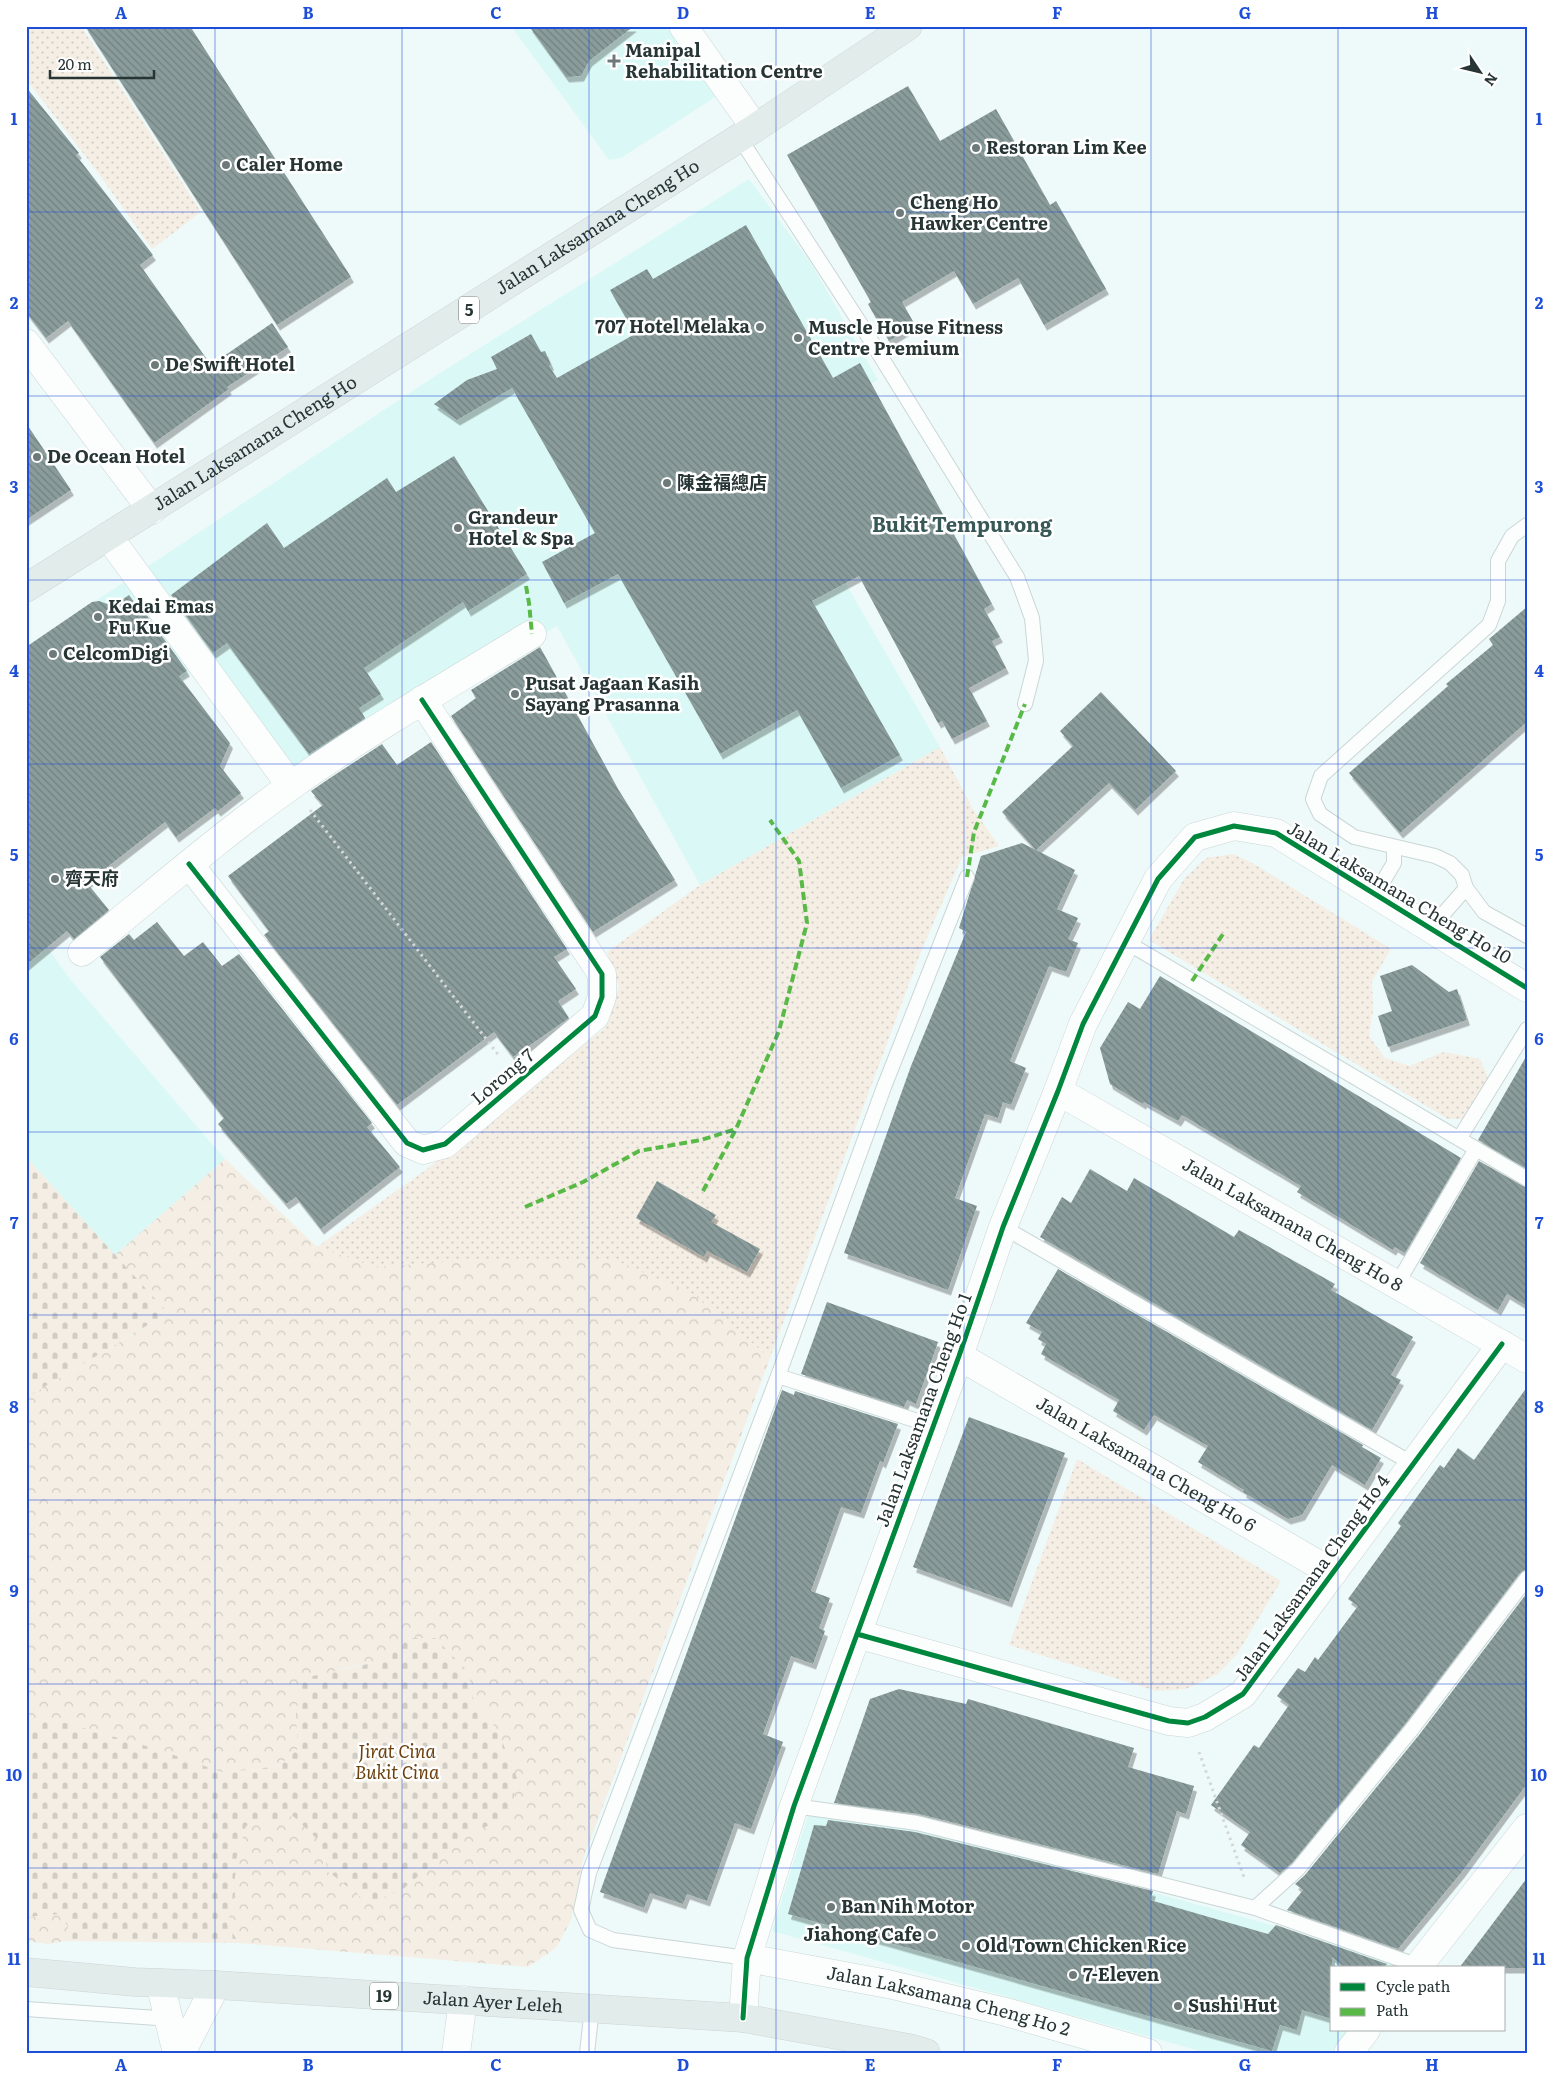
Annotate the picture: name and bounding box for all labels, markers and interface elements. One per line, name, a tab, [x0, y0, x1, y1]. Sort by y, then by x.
text: A	[115, 0, 127, 24]
text: B	[302, 0, 314, 24]
text: C	[490, 0, 502, 24]
text: D	[677, 0, 689, 24]
text: E	[865, 0, 876, 24]
text: F	[1052, 0, 1062, 24]
text: G	[1239, 0, 1251, 24]
text: H	[1425, 0, 1439, 24]
place label: Manipal Rehabilitation Centre	[625, 36, 823, 84]
scale bar	[50, 48, 154, 80]
north arrow	[1456, 48, 1506, 98]
text: 20 m	[58, 52, 92, 75]
marker: Manipal Rehabilitation Centre	[607, 54, 621, 68]
text: N	[1480, 69, 1503, 91]
text: 1	[11, 106, 18, 130]
text: 1	[1536, 106, 1543, 130]
place label: Restoran Lim Kee	[986, 133, 1147, 160]
marker: Restoran Lim Kee	[970, 142, 982, 154]
place label: Caler Home	[236, 150, 343, 177]
street label: Jalan Laksamana Cheng Ho	[490, 151, 704, 301]
marker: Caler Home	[220, 159, 232, 171]
place label: Cheng Ho Hawker Centre	[910, 188, 1048, 236]
marker: Cheng Ho Hawker Centre	[894, 207, 906, 219]
text: 2	[10, 290, 19, 314]
text: 2	[1535, 290, 1544, 314]
road number: 5	[459, 296, 479, 324]
place label: 707 Hotel Melaka	[595, 312, 751, 339]
place label: Muscle House Fitness Centre Premium	[808, 313, 1003, 361]
marker: 707 Hotel Melaka	[754, 321, 766, 333]
marker: Muscle House Fitness Centre Premium	[792, 332, 804, 344]
place label: De Swift Hotel	[165, 350, 296, 377]
marker: De Swift Hotel	[149, 359, 161, 371]
street label: Jalan Laksamana Cheng Ho	[147, 368, 362, 517]
place label: De Ocean Hotel	[47, 442, 186, 469]
marker: De Ocean Hotel	[31, 451, 43, 463]
place label: 陳金福總店	[677, 468, 767, 495]
text: 3	[10, 474, 19, 498]
text: 3	[1535, 474, 1544, 498]
marker: 陳金福總店	[661, 477, 673, 489]
place label: Grandeur Hotel & Spa	[468, 503, 574, 551]
district label: Bukit Tempurong	[872, 508, 1053, 538]
marker: Grandeur Hotel & Spa	[452, 522, 464, 534]
place label: Kedai Emas Fu Kue	[108, 592, 214, 640]
marker: Kedai Emas Fu Kue	[92, 611, 104, 623]
place label: CelcomDigi	[63, 639, 169, 666]
marker: CelcomDigi	[47, 648, 59, 660]
text: 4	[9, 658, 19, 682]
text: 4	[1534, 658, 1544, 682]
place label: Pusat Jagaan Kasih Sayang Prasanna	[525, 669, 699, 717]
marker: Pusat Jagaan Kasih Sayang Prasanna	[509, 688, 521, 700]
street label: Jalan Laksamana Cheng Ho 10	[1282, 814, 1517, 970]
text: 5	[10, 842, 19, 866]
text: 5	[1535, 842, 1544, 866]
place label: 齊天府	[65, 864, 119, 891]
marker: 齊天府	[49, 873, 61, 885]
text: 6	[9, 1026, 19, 1050]
text: 6	[1534, 1026, 1544, 1050]
street label: Lorong 7	[465, 1041, 540, 1110]
street label: Jalan Laksamana Cheng Ho 8	[1178, 1150, 1409, 1297]
text: 7	[10, 1210, 19, 1234]
text: 7	[1535, 1210, 1544, 1234]
street label: Jalan Laksamana Cheng Ho 1	[868, 1289, 978, 1530]
street label: Jalan Laksamana Cheng Ho 6	[1032, 1389, 1262, 1538]
text: 8	[9, 1394, 19, 1418]
text: 8	[1534, 1394, 1544, 1418]
street label: Jalan Laksamana Cheng Ho 4	[1226, 1468, 1395, 1686]
text: 9	[9, 1578, 19, 1602]
text: 9	[1534, 1578, 1544, 1602]
park label: Jirat Cina Bukit Cina	[355, 1737, 440, 1785]
text: 10	[6, 1762, 22, 1786]
text: 10	[1531, 1762, 1547, 1786]
place label: Ban Nih Motor	[841, 1892, 974, 1919]
marker: Ban Nih Motor	[825, 1901, 837, 1913]
place label: Jiahong Cafe	[804, 1920, 922, 1947]
marker: Jiahong Cafe	[926, 1929, 938, 1941]
place label: Old Town Chicken Rice	[976, 1931, 1187, 1958]
marker: Old Town Chicken Rice	[960, 1940, 972, 1952]
text: 11	[7, 1946, 21, 1970]
text: 11	[1532, 1946, 1546, 1970]
street label: Jalan Laksamana Cheng Ho 2	[825, 1958, 1074, 2042]
place label: 7-Eleven	[1083, 1960, 1160, 1987]
legend	[1330, 1966, 1506, 2032]
marker: 7-Eleven	[1067, 1969, 1079, 1981]
text: Cycle path	[1376, 1974, 1451, 1997]
road number: 19	[370, 1982, 398, 2010]
street label: Jalan Ayer Leleh	[422, 1983, 564, 2019]
place label: Sushi Hut	[1188, 1991, 1277, 2018]
text: Path	[1376, 1998, 1409, 2021]
marker: Sushi Hut	[1172, 2000, 1184, 2012]
text: A	[115, 2052, 127, 2076]
text: B	[302, 2052, 314, 2076]
text: C	[490, 2052, 502, 2076]
text: D	[677, 2052, 689, 2076]
text: E	[865, 2052, 876, 2076]
text: F	[1052, 2052, 1062, 2076]
text: G	[1239, 2052, 1251, 2076]
text: H	[1425, 2052, 1439, 2076]

